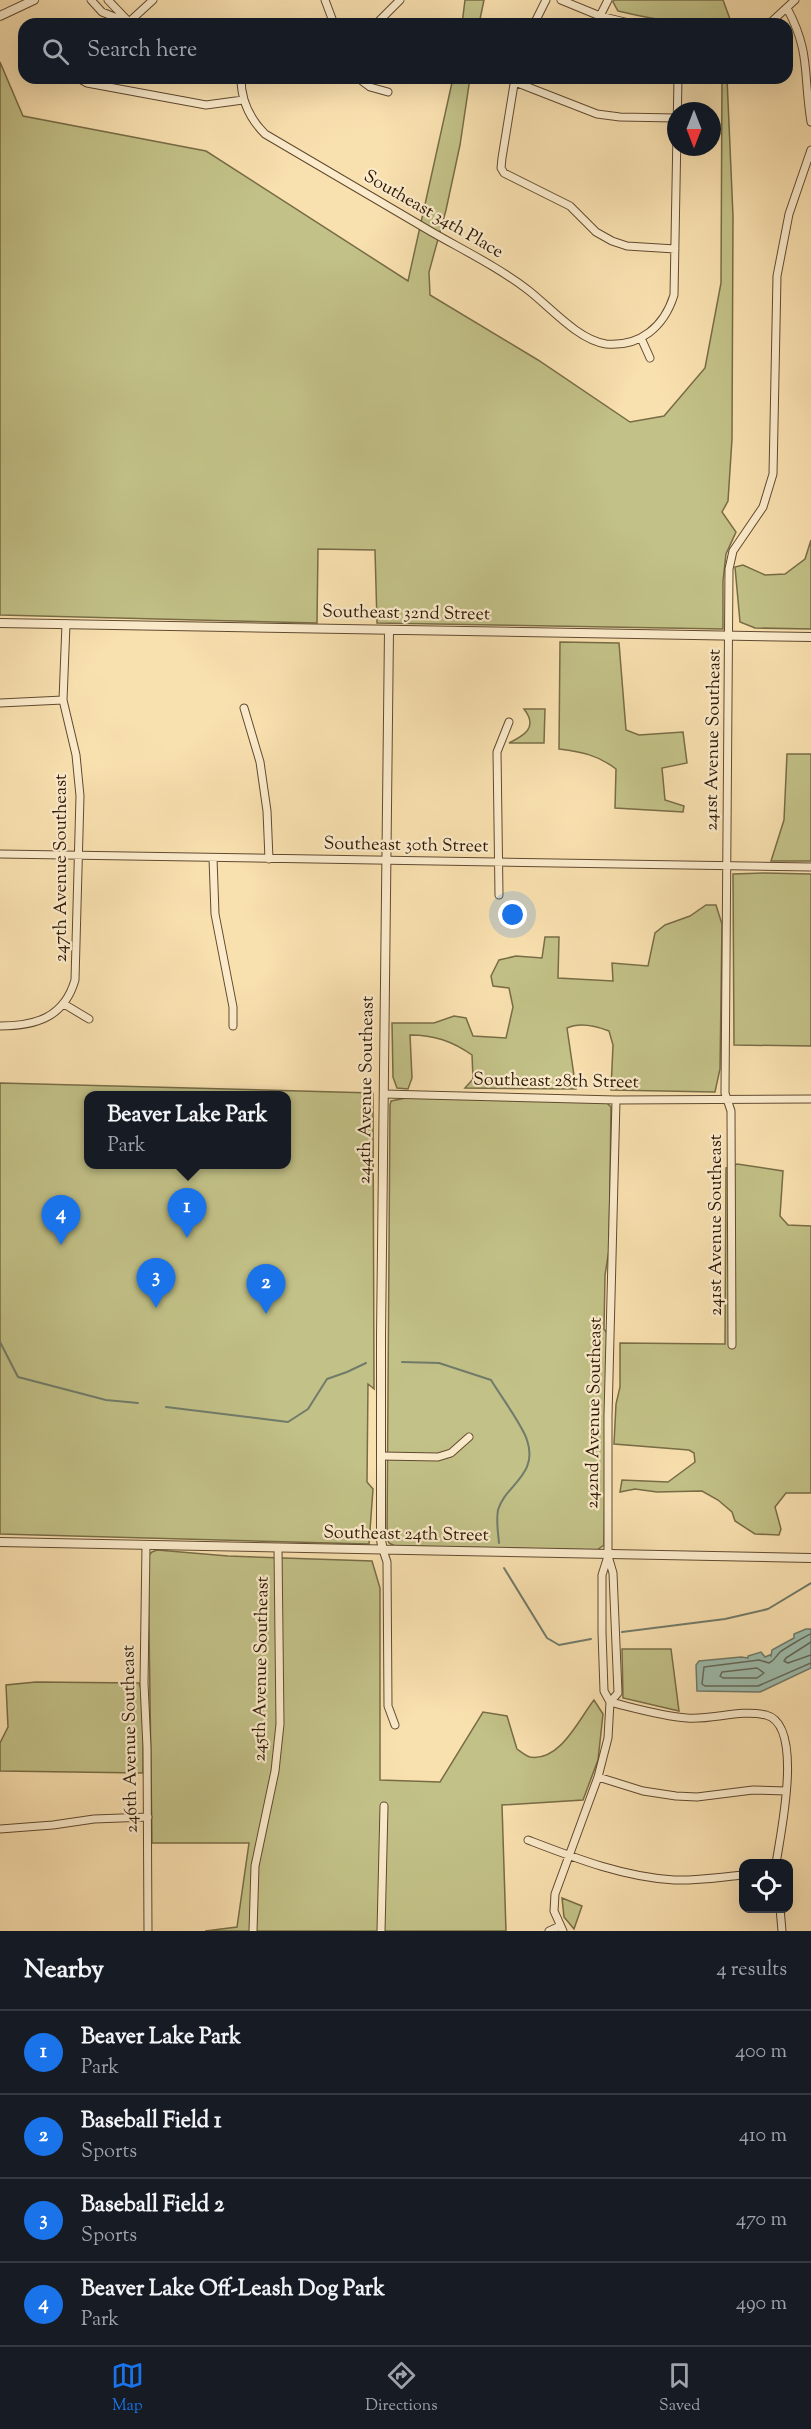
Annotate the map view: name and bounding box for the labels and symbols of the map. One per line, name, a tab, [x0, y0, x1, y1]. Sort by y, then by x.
north arrow	[667, 102, 721, 156]
street label: Southeast 34th Place	[358, 164, 508, 266]
street label: Southeast 32nd Street	[322, 600, 490, 628]
street label: 241st Avenue Southeast	[699, 649, 729, 831]
street label: 247th Avenue Southeast	[49, 774, 75, 962]
street label: Southeast 30th Street	[323, 832, 489, 860]
your location	[498, 900, 527, 929]
street label: 244th Avenue Southeast	[352, 996, 382, 1184]
street label: Southeast 28th Street	[473, 1068, 639, 1096]
street label: 241st Avenue Southeast	[704, 1134, 730, 1316]
pin: 1	[168, 1188, 207, 1238]
pin: 4	[42, 1196, 80, 1245]
pin: 3	[136, 1258, 176, 1308]
pin: 2	[246, 1264, 286, 1314]
street label: 242nd Avenue Southeast	[580, 1317, 610, 1509]
street label: Southeast 24th Street	[323, 1521, 489, 1549]
street label: 245th Avenue Southeast	[247, 1576, 277, 1762]
street label: 246th Avenue Southeast	[116, 1645, 146, 1833]

